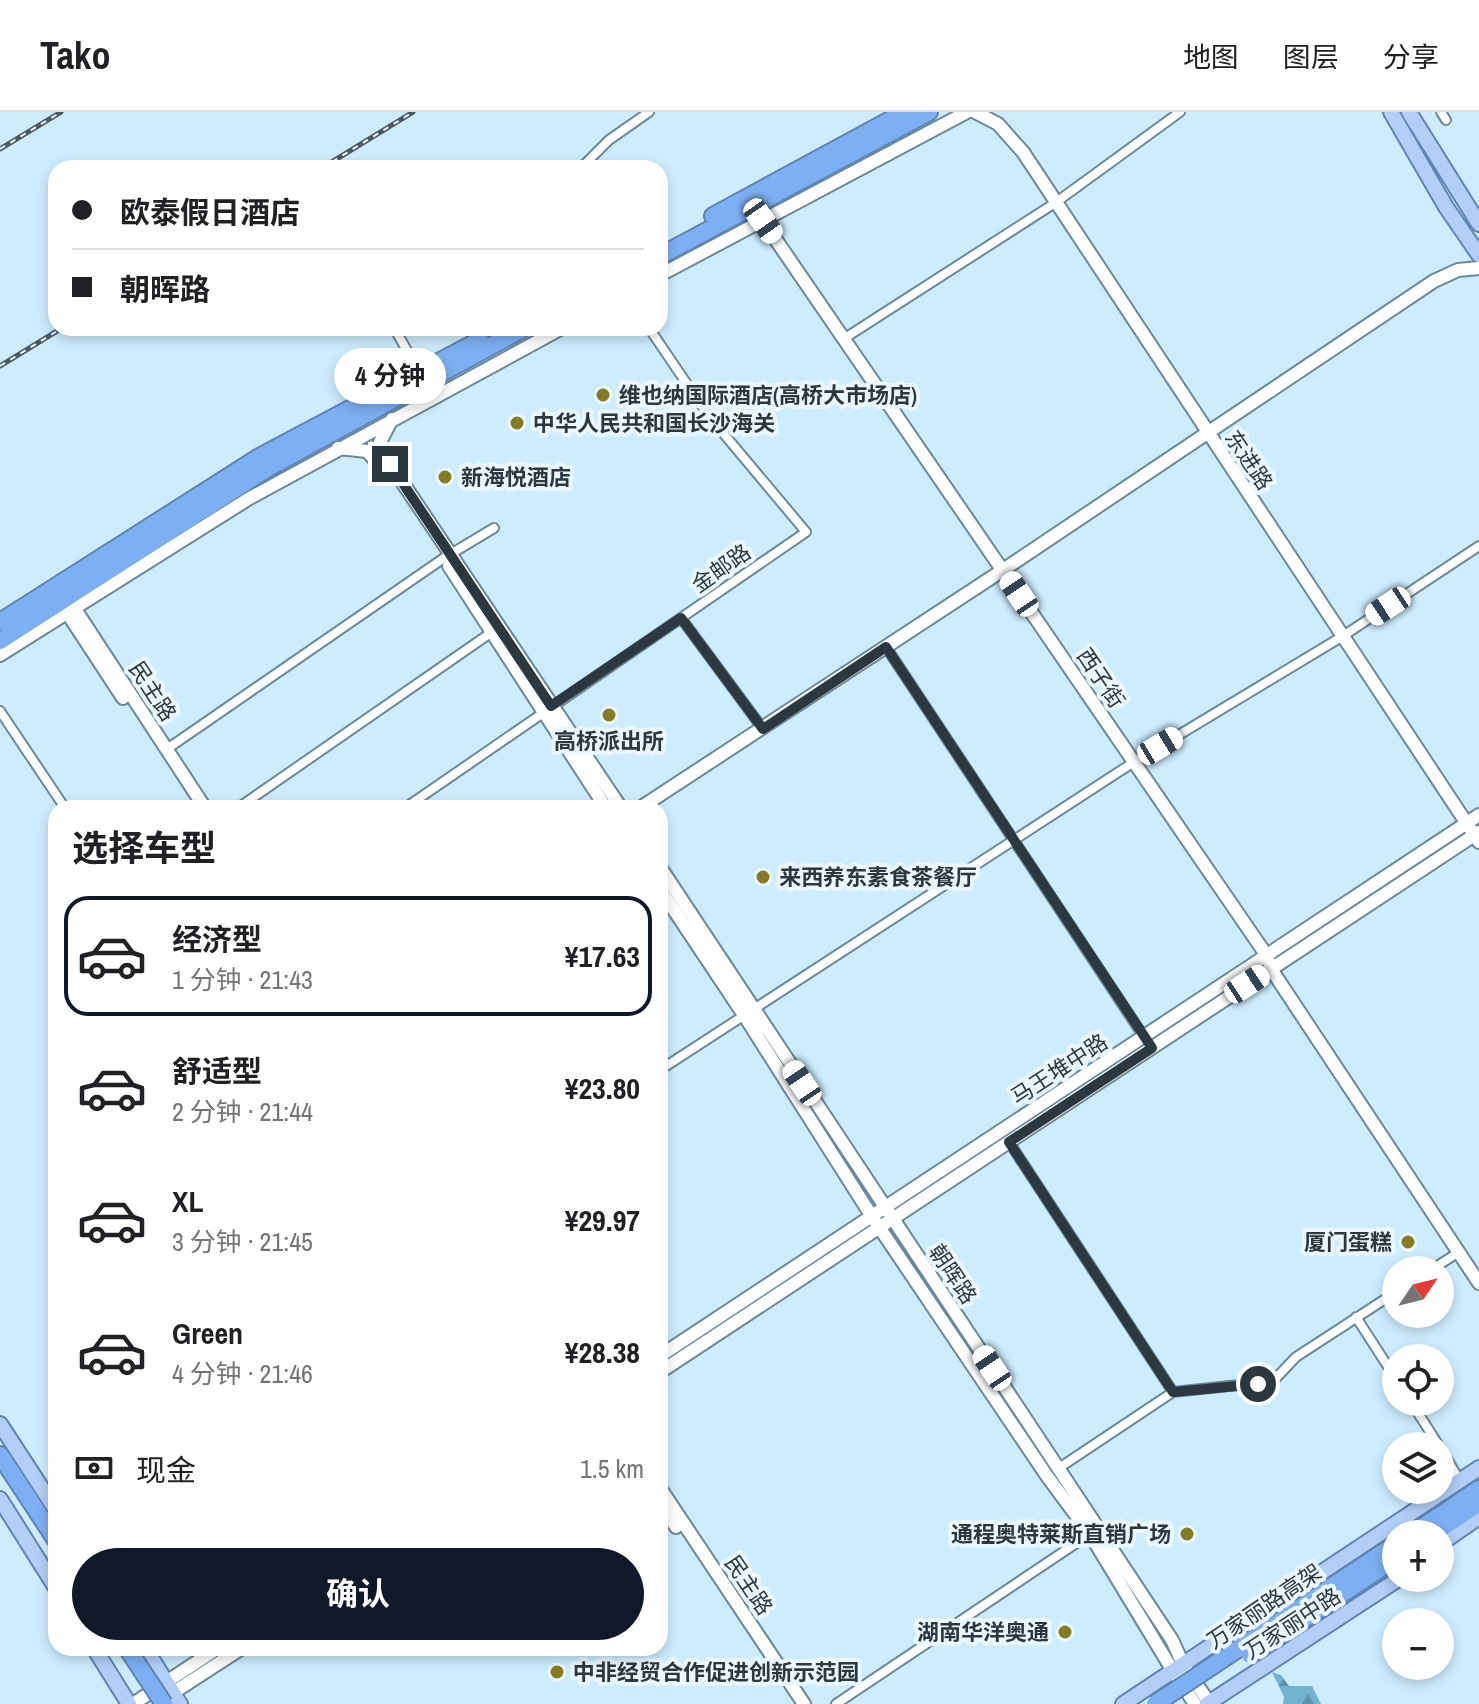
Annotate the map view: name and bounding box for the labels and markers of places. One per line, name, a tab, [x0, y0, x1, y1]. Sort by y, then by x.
place label: 维也纳国际酒店(高桥大市场店)	[619, 380, 917, 410]
marker: 维也纳国际酒店(高桥大市场店)	[594, 386, 612, 404]
place label: 中华人民共和国长沙海关	[533, 408, 775, 438]
marker: 中华人民共和国长沙海关	[508, 414, 526, 432]
place label: 新海悦酒店	[461, 462, 571, 492]
marker: 新海悦酒店	[436, 468, 454, 486]
marker: 高桥派出所	[600, 706, 618, 724]
place label: 高桥派出所	[554, 726, 664, 756]
place label: 来西养东素食茶餐厅	[779, 862, 977, 892]
marker: 来西养东素食茶餐厅	[754, 868, 772, 886]
place label: 厦门蛋糕	[1304, 1227, 1392, 1257]
marker: 厦门蛋糕	[1399, 1233, 1417, 1251]
place label: 通程奥特莱斯直销广场	[951, 1519, 1171, 1549]
marker: 通程奥特莱斯直销广场	[1178, 1525, 1196, 1543]
place label: 湖南华洋奥通	[917, 1617, 1049, 1647]
marker: 湖南华洋奥通	[1056, 1623, 1074, 1641]
place label: 中非经贸合作促进创新示范园	[573, 1657, 859, 1687]
marker: 中非经贸合作促进创新示范园	[548, 1663, 566, 1681]

